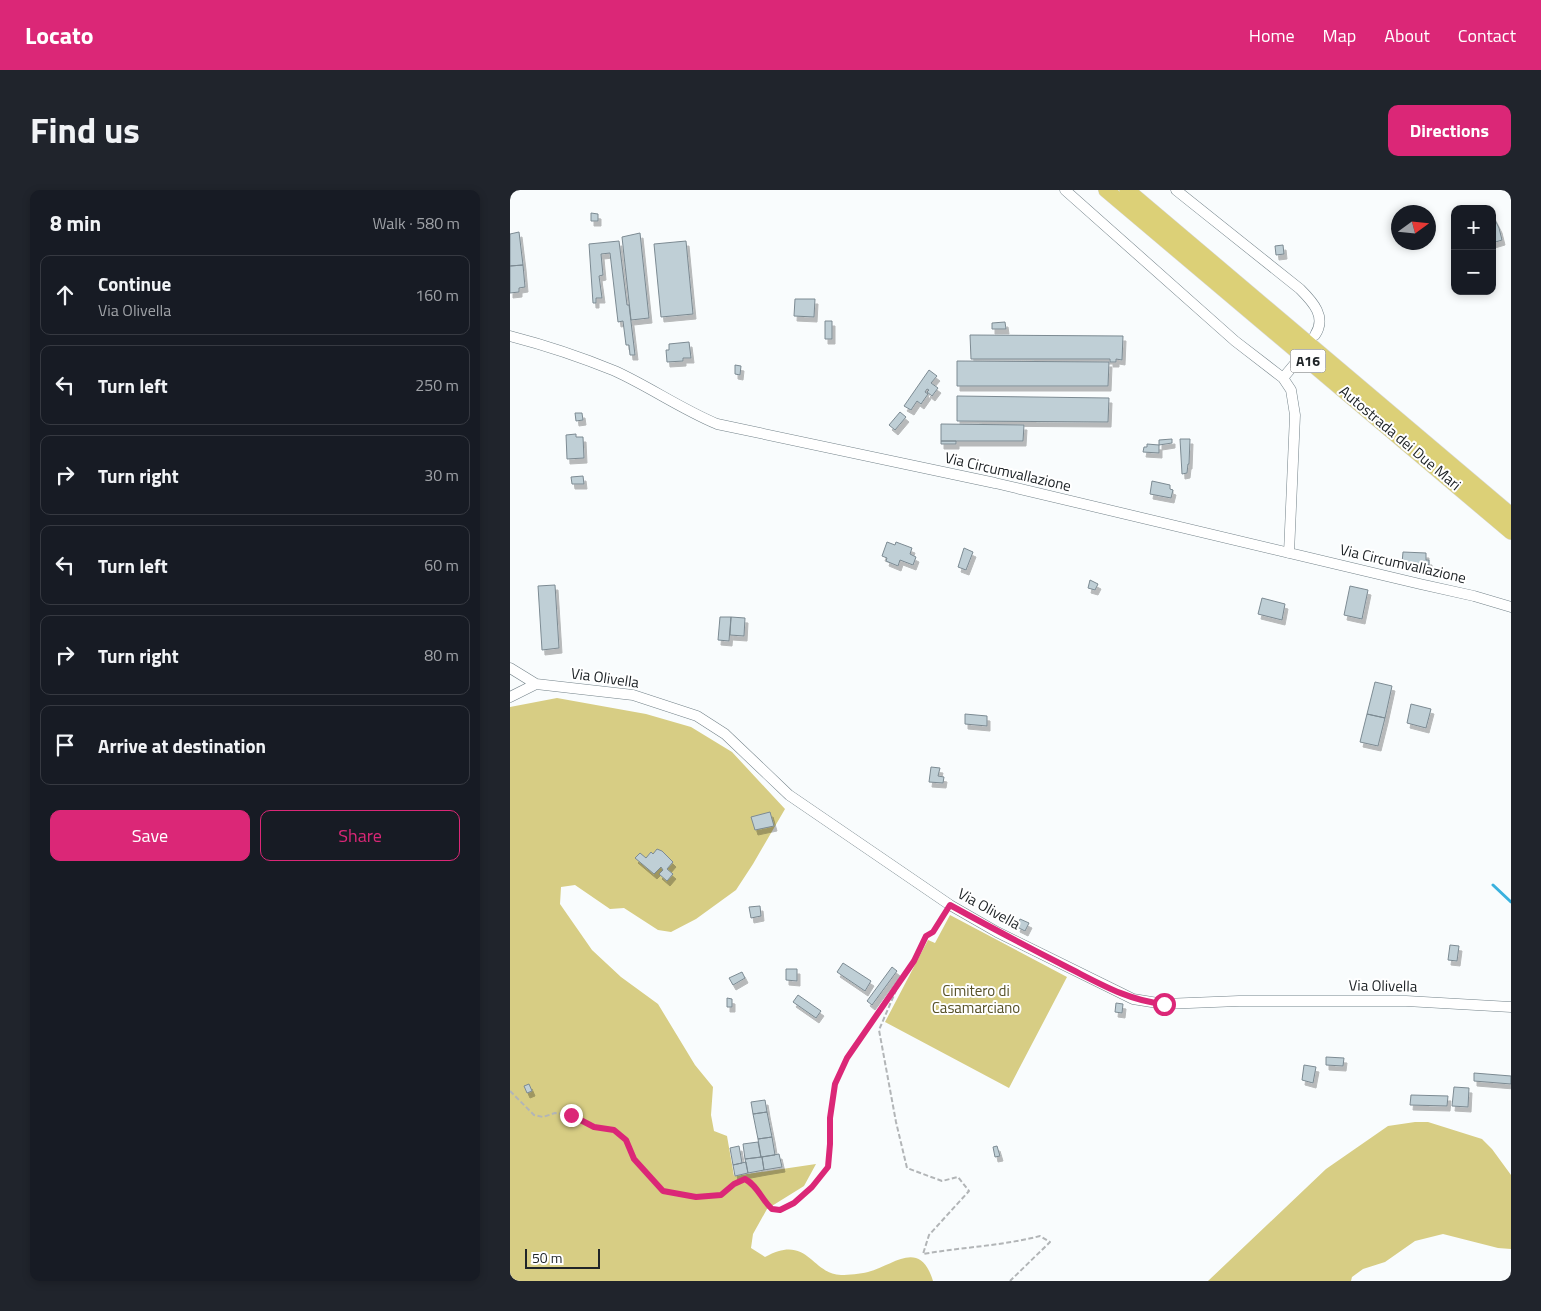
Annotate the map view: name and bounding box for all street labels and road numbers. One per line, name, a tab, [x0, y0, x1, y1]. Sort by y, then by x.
road number: A16	[1290, 350, 1326, 372]
street label: Autostrada dei Due Mari	[1334, 380, 1466, 496]
street label: Via Circumvallazione	[943, 446, 1074, 497]
street label: Via Circumvallazione	[1338, 538, 1469, 589]
street label: Via Olivella	[570, 661, 641, 694]
street label: Via Olivella	[954, 882, 1025, 935]
street label: Via Olivella	[1349, 973, 1418, 998]

